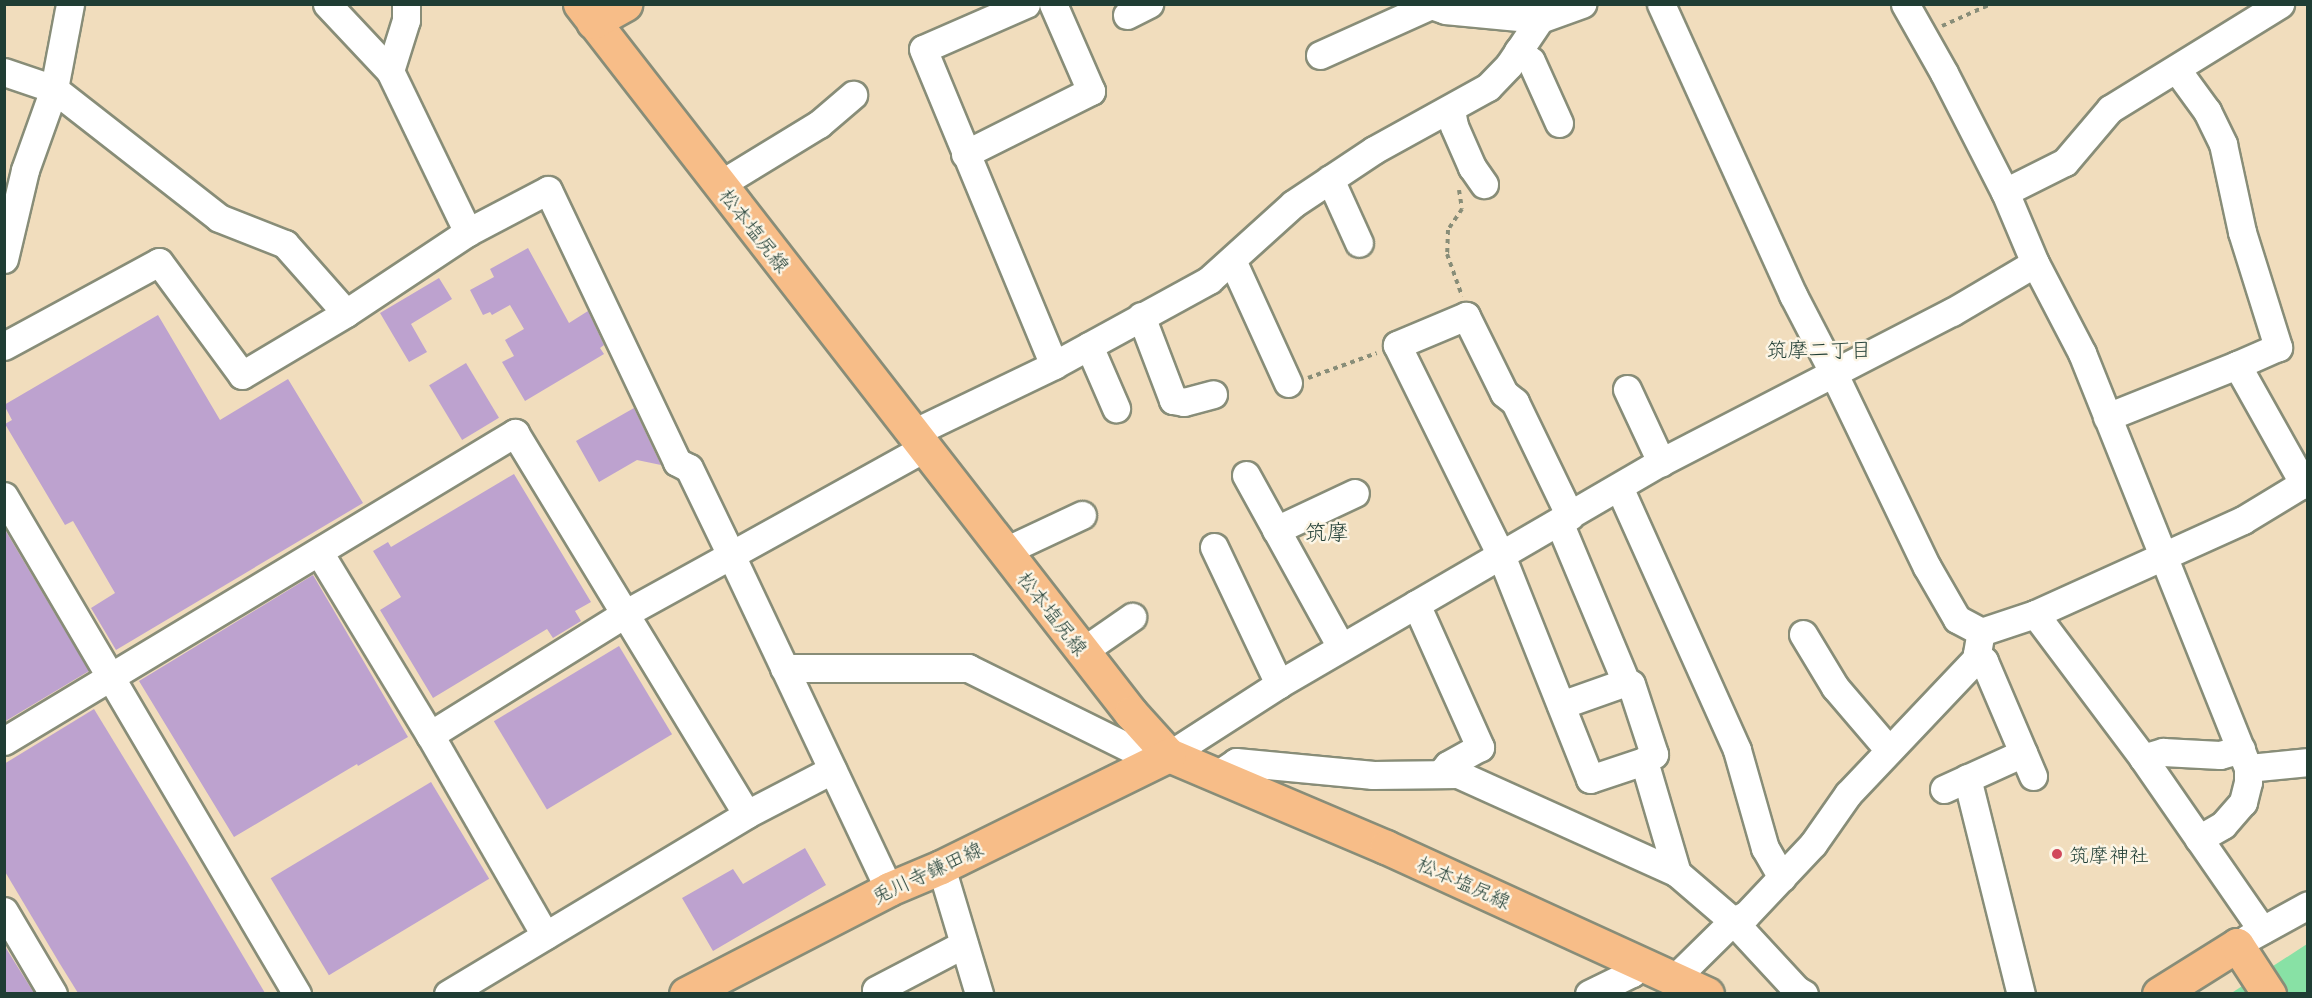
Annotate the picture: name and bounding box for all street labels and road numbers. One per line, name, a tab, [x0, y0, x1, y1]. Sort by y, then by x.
street label: 松本塩尻線	[715, 183, 795, 277]
street label: 松本塩尻線	[1013, 566, 1093, 660]
street label: 兎川寺鎌田線	[868, 836, 986, 908]
street label: 松本塩尻線	[1413, 851, 1515, 913]

